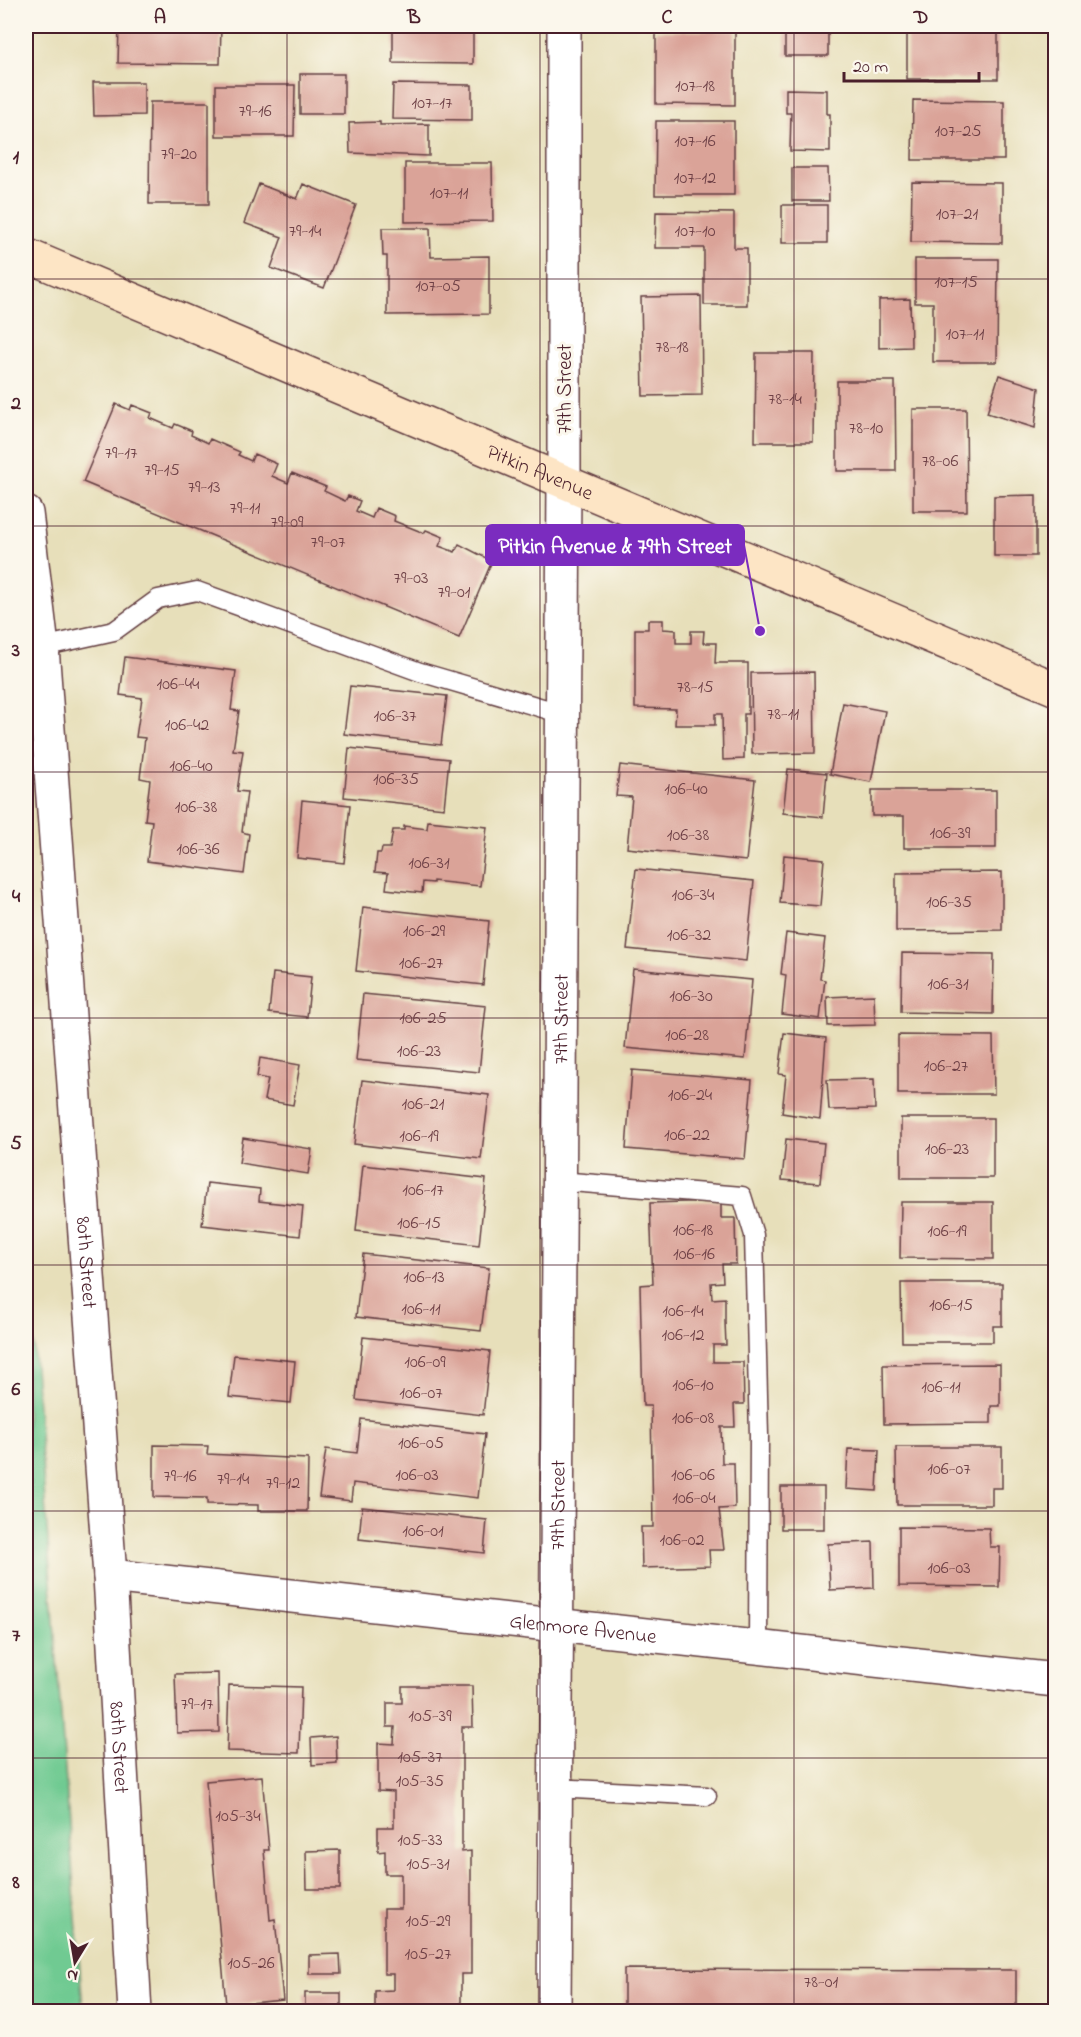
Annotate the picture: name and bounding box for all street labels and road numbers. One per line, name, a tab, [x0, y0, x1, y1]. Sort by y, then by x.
street label: 79th Street	[551, 344, 581, 434]
street label: Pitkin Avenue	[481, 438, 598, 510]
street label: 79th Street	[547, 974, 578, 1064]
street label: 80th Street	[67, 1215, 103, 1310]
street label: 79th Street	[544, 1460, 575, 1550]
street label: Glenmore Avenue	[508, 1607, 659, 1653]
street label: 80th Street	[100, 1701, 135, 1794]

